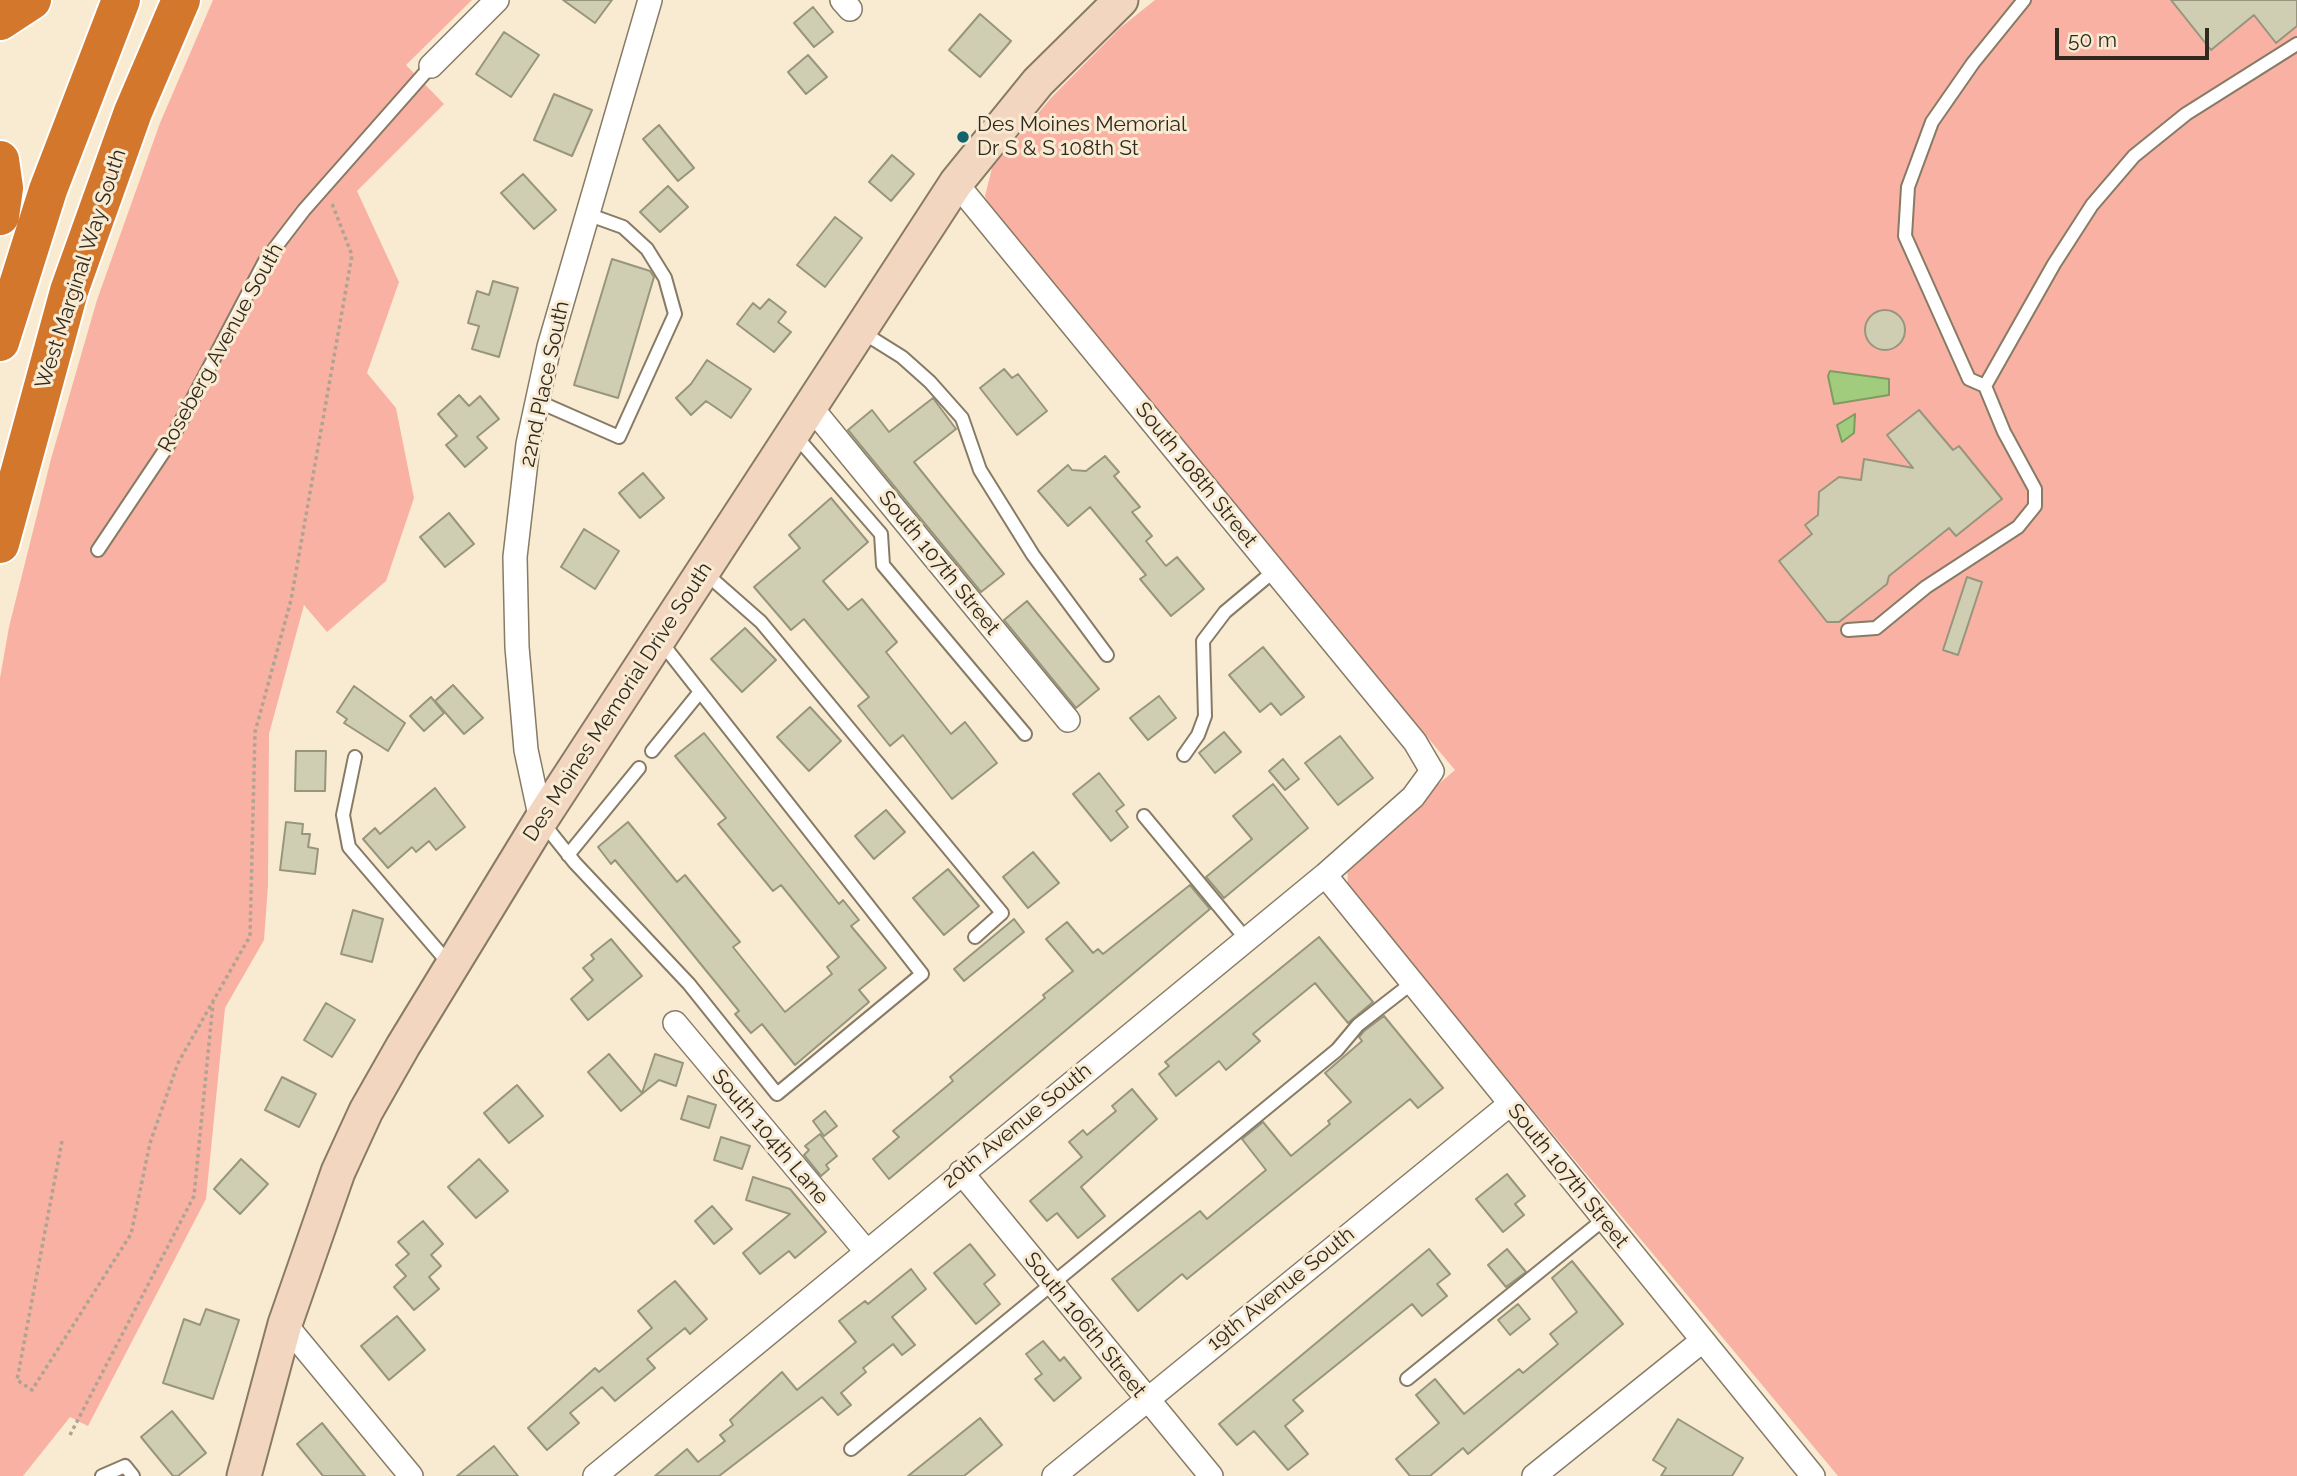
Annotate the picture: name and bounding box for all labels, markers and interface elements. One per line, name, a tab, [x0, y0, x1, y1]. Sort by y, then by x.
scale bar	[2059, 14, 2213, 58]
text: 50 m	[2068, 27, 2117, 52]
place label: Des Moines Memorial Dr S & S 108th St	[977, 112, 1187, 162]
marker: Des Moines Memorial Dr S & S 108th St	[955, 129, 971, 145]
street label: West Marginal Way South	[30, 146, 132, 392]
street label: Roseberg Avenue South	[153, 239, 289, 457]
street label: 22nd Place South	[515, 299, 575, 469]
street label: South 108th Street	[1130, 397, 1262, 553]
street label: South 107th Street	[873, 486, 1005, 640]
street label: Des Moines Memorial Drive South	[518, 558, 718, 846]
street label: 20th Avenue South	[937, 1058, 1097, 1194]
street label: South 104th Lane	[706, 1064, 834, 1210]
street label: South 107th Street	[1502, 1099, 1634, 1253]
street label: 19th Avenue South	[1202, 1222, 1360, 1356]
street label: South 106th Street	[1019, 1247, 1151, 1403]

